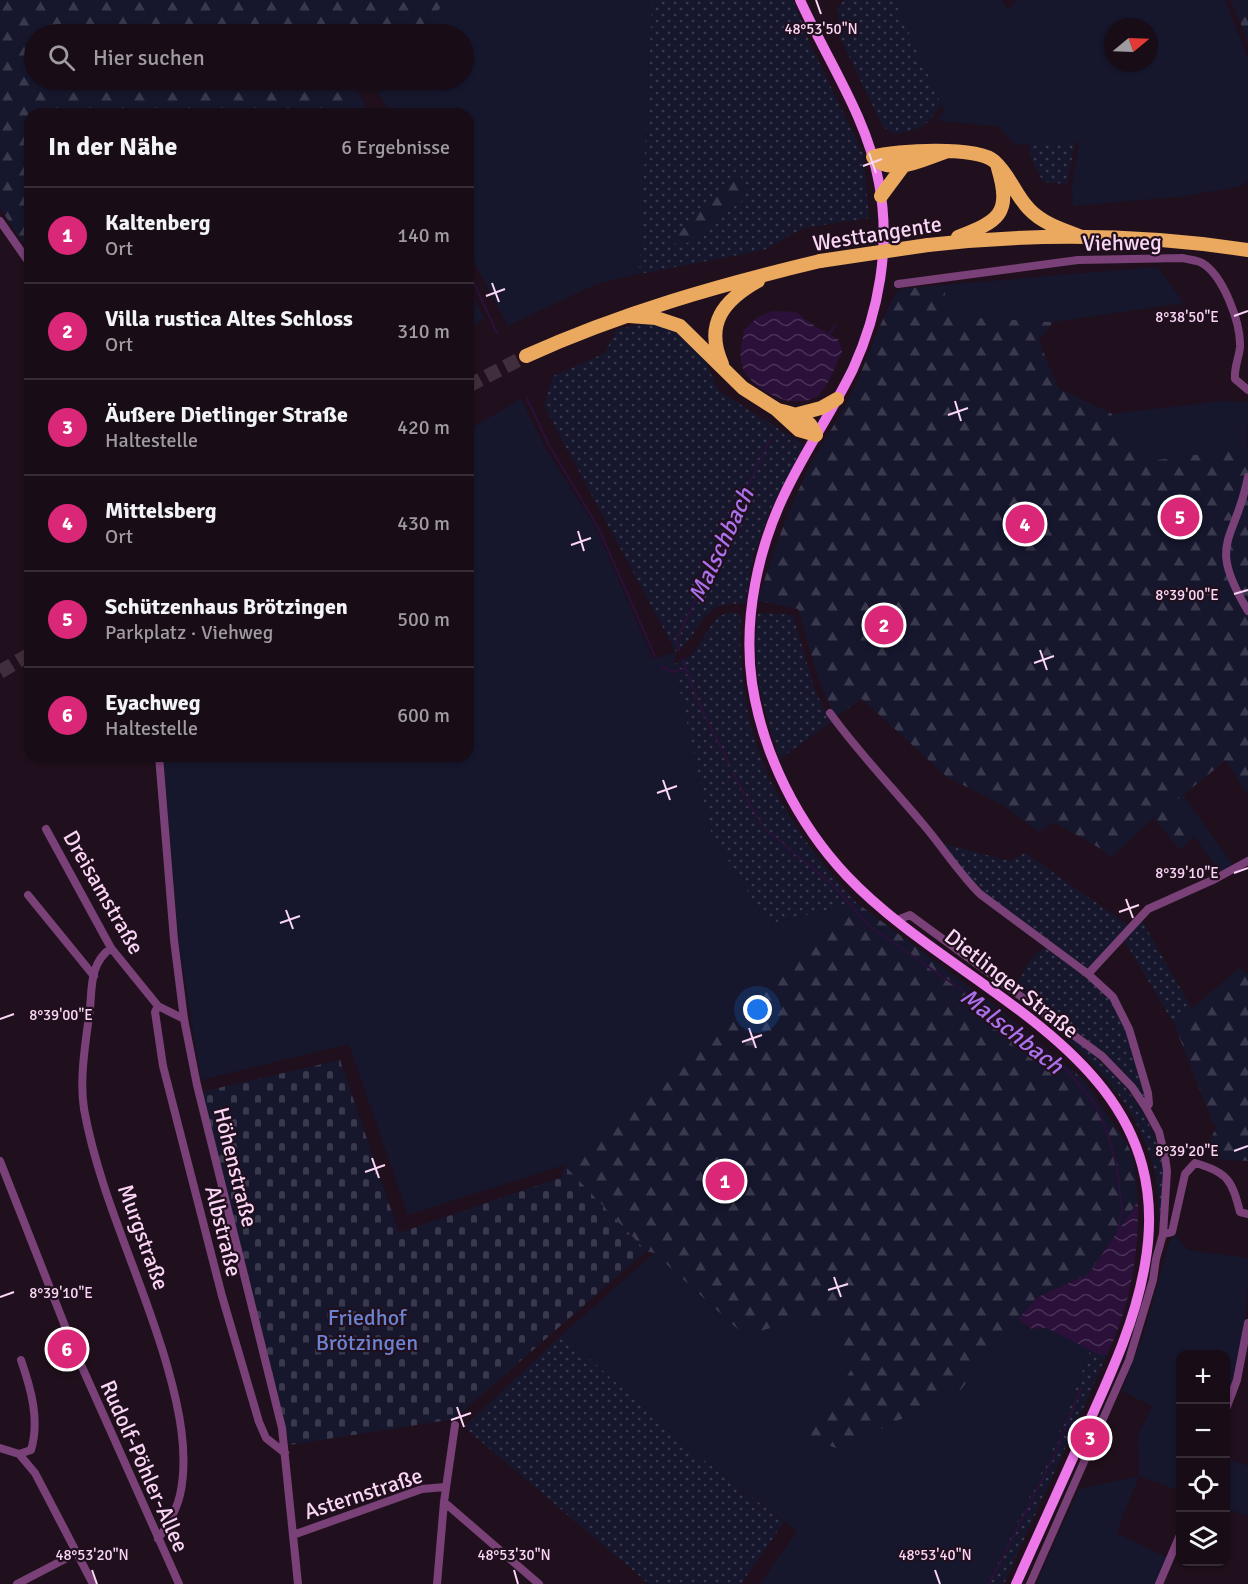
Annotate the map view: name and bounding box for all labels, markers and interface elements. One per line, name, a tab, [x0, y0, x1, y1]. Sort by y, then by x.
north arrow	[1104, 18, 1158, 72]
text: 48°53'50"N	[784, 20, 858, 38]
search box	[24, 24, 474, 90]
icon: search	[45, 41, 78, 74]
text: Hier suchen	[93, 44, 205, 71]
text: In der Nähe	[48, 131, 178, 163]
text: 6 Ergebnisse	[341, 135, 450, 160]
text: Kaltenberg	[105, 209, 211, 236]
street label: Westtangente	[811, 210, 943, 257]
text: 1	[62, 223, 73, 248]
text: 140 m	[397, 223, 450, 248]
street label: Viehweg	[1082, 228, 1162, 257]
text: Ort	[105, 236, 133, 261]
text: Villa rustica Altes Schloss	[105, 305, 353, 332]
text: 8°38'50"E	[1155, 308, 1219, 326]
text: 2	[62, 319, 73, 344]
text: 310 m	[397, 319, 450, 344]
text: Ort	[105, 332, 133, 357]
text: Äußere Dietlinger Straße	[105, 401, 348, 428]
text: 3	[62, 415, 73, 440]
text: 420 m	[397, 415, 450, 440]
text: Haltestelle	[105, 428, 198, 453]
water label: Malschbach	[682, 482, 761, 607]
pin: 5	[1160, 494, 1200, 540]
text: Mittelsberg	[105, 497, 217, 524]
pin: 4	[1006, 502, 1044, 546]
text: 4	[62, 511, 73, 536]
text: 430 m	[397, 511, 450, 536]
text: Ort	[105, 524, 133, 549]
text: 8°39'00"E	[1155, 586, 1219, 604]
text: Schützenhaus Brötzingen	[105, 593, 348, 620]
pin: 2	[864, 602, 904, 648]
text: 5	[62, 607, 73, 632]
text: 500 m	[397, 607, 450, 632]
text: Parkplatz · Viehweg	[105, 620, 273, 645]
text: Eyachweg	[105, 689, 201, 716]
text: 6	[62, 703, 73, 728]
text: 600 m	[397, 703, 450, 728]
text: Haltestelle	[105, 716, 198, 741]
street label: Dreisamstraße	[57, 826, 150, 959]
text: 8°39'10"E	[1155, 864, 1219, 882]
street label: Dietlinger Straße	[939, 923, 1084, 1044]
water label: Malschbach	[954, 981, 1070, 1081]
your location	[743, 995, 772, 1024]
text: 8°39'00"E	[29, 1006, 93, 1024]
street label: Höhenstraße	[208, 1104, 263, 1230]
text: 8°39'20"E	[1155, 1142, 1219, 1160]
pin: 1	[706, 1158, 744, 1204]
street label: Murgstraße	[112, 1181, 175, 1294]
street label: Albstraße	[199, 1183, 248, 1279]
text: 8°39'10"E	[29, 1284, 93, 1302]
park label: Friedhof Brötzingen	[316, 1304, 418, 1356]
pin: 6	[48, 1326, 86, 1372]
map controls	[1176, 1350, 1230, 1566]
button: +	[1176, 1350, 1230, 1404]
street label: Rudolf-Pöhler-Allee	[95, 1376, 195, 1556]
button: −	[1176, 1404, 1230, 1458]
pin: 3	[1070, 1416, 1110, 1460]
button: locate	[1176, 1458, 1230, 1512]
street label: Asternstraße	[301, 1462, 426, 1525]
button: layers	[1176, 1512, 1230, 1566]
text: 48°53'20"N	[55, 1546, 129, 1564]
text: 48°53'30"N	[477, 1546, 551, 1564]
text: 48°53'40"N	[898, 1546, 972, 1564]

